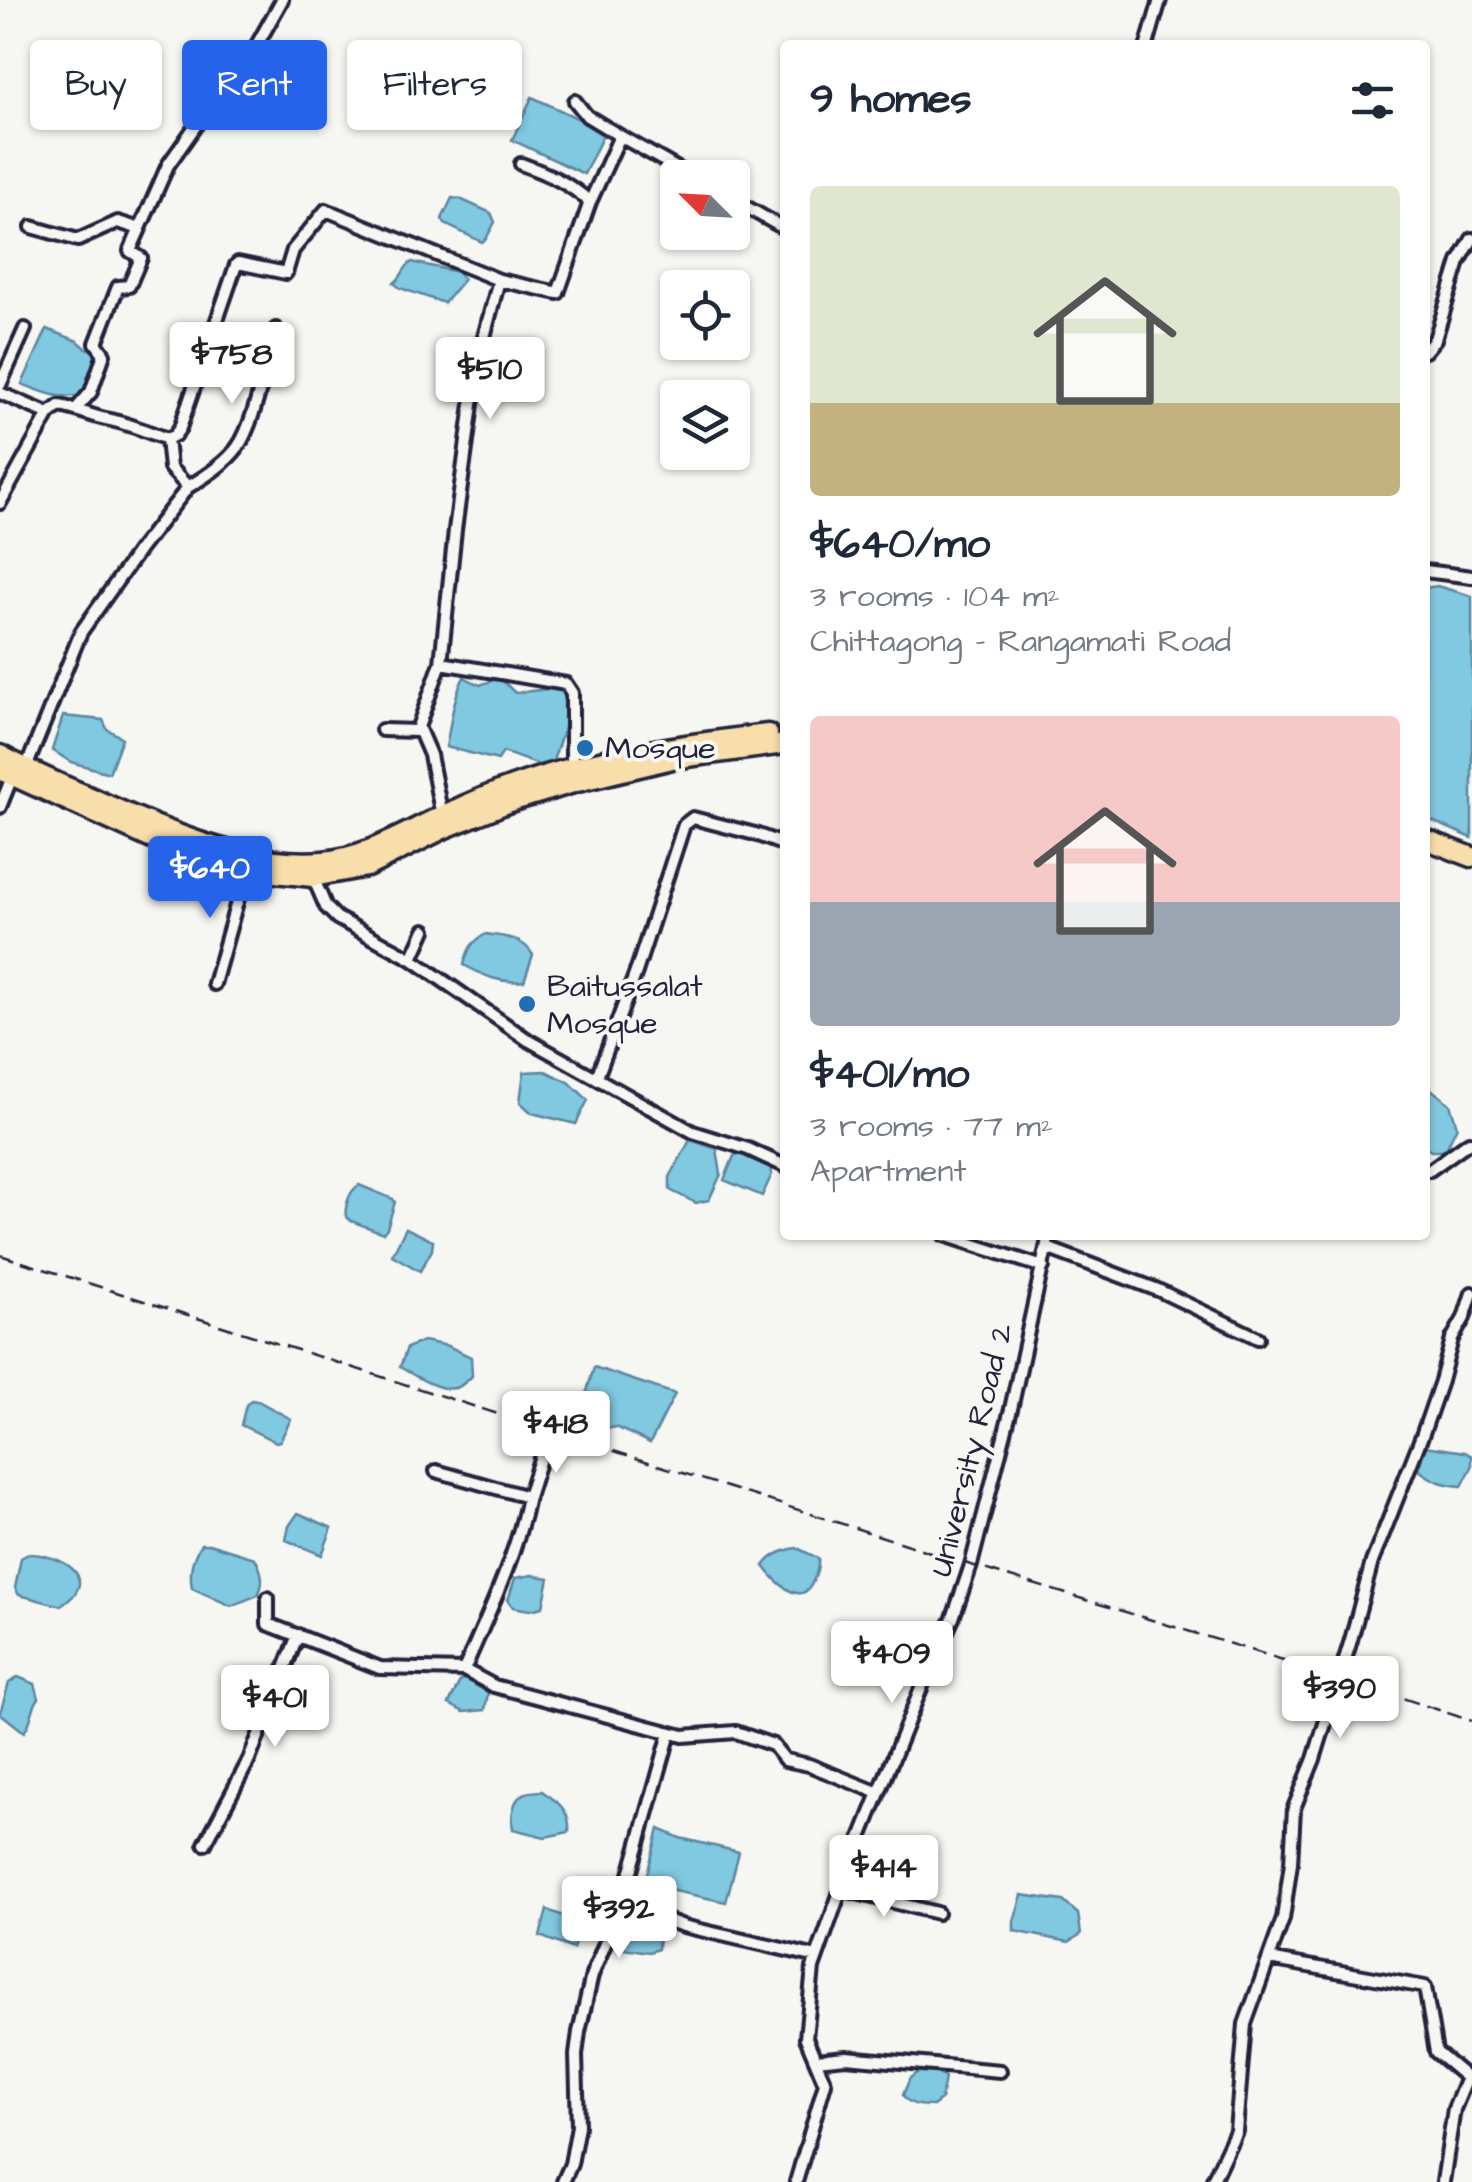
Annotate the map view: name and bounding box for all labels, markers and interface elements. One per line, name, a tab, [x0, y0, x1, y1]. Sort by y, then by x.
chip: Buy	[30, 40, 162, 130]
chip: Rent	[182, 40, 327, 130]
chip: Filters	[347, 40, 522, 130]
text: 9 homes	[810, 71, 972, 129]
icon: filters	[1345, 73, 1400, 128]
north arrow	[660, 160, 750, 250]
map controls	[660, 160, 750, 470]
icon: home	[1015, 251, 1195, 431]
button: locate	[660, 270, 750, 360]
pin: $758	[173, 322, 291, 407]
text: $758	[192, 332, 272, 377]
pin: $510	[431, 337, 549, 422]
text: $510	[458, 347, 522, 392]
button: layers	[660, 380, 750, 470]
text: $640/mo	[810, 516, 990, 574]
text: 3 rooms · 104 m²	[810, 574, 1060, 619]
text: Chittagong - Rangamati Road	[810, 619, 1231, 664]
place label: Mosque	[605, 726, 716, 771]
marker: Mosque	[574, 737, 596, 759]
icon: home	[1015, 781, 1195, 961]
pin: $640	[151, 836, 269, 921]
text: $640	[170, 846, 250, 891]
place label: Baitussalat Mosque	[547, 964, 703, 1046]
marker: Baitussalat Mosque	[516, 993, 538, 1015]
text: $401/mo	[810, 1046, 969, 1104]
text: 3 rooms · 77 m²	[810, 1104, 1053, 1149]
text: Apartment	[810, 1149, 966, 1194]
street label: University Road 2	[919, 1319, 1025, 1581]
pin: $418	[497, 1391, 615, 1476]
text: $418	[524, 1401, 588, 1446]
pin: $409	[833, 1621, 951, 1706]
text: $409	[853, 1631, 931, 1676]
pin: $390	[1281, 1656, 1399, 1741]
pin: $401	[216, 1665, 334, 1750]
text: $390	[1304, 1666, 1376, 1711]
text: $401	[243, 1675, 307, 1720]
pin: $414	[825, 1835, 943, 1920]
text: $414	[851, 1845, 917, 1890]
pin: $392	[560, 1876, 678, 1961]
text: $392	[584, 1886, 654, 1931]

